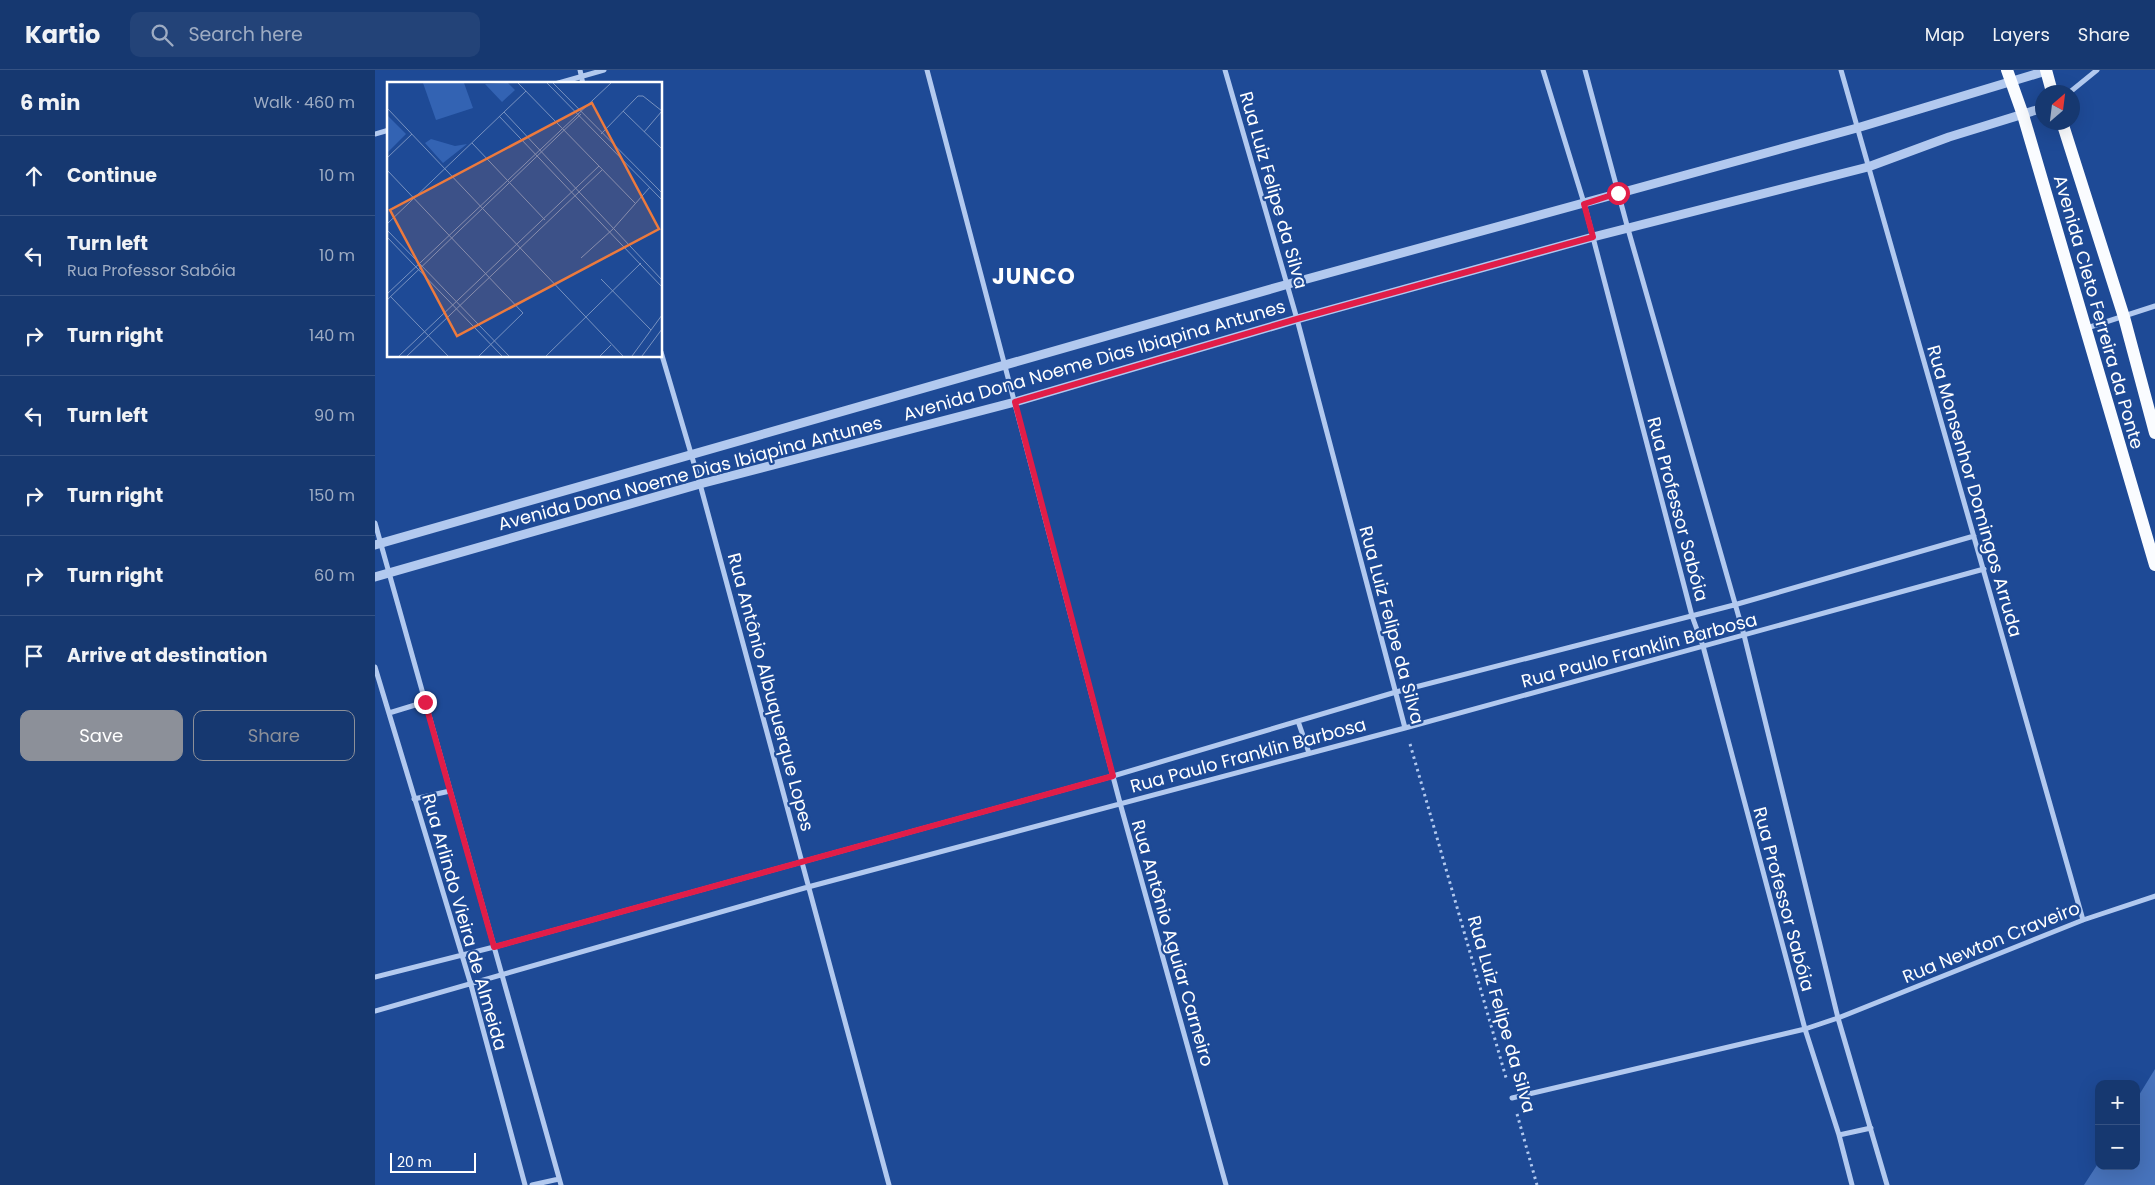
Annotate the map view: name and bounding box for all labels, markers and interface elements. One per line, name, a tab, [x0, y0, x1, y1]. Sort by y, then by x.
search box	[130, 12, 480, 57]
text: Kartio	[25, 18, 100, 51]
icon: search	[148, 21, 176, 49]
text: Search here	[188, 21, 303, 48]
text: Map	[1925, 22, 1965, 47]
text: Layers	[1993, 22, 2050, 47]
text: Share	[2078, 22, 2130, 47]
inset map	[387, 82, 663, 358]
north arrow	[2035, 85, 2080, 130]
text: 6 min	[20, 88, 80, 117]
street label: Rua Luiz Felipe da Silva	[1234, 88, 1314, 292]
text: Walk · 460 m	[253, 91, 355, 114]
icon: ahead	[20, 162, 48, 190]
text: Continue	[67, 162, 157, 189]
text: 10 m	[319, 164, 355, 187]
street label: Avenida Cleto Ferreira da Ponte	[2048, 172, 2150, 452]
route start	[1607, 182, 1630, 205]
text: Turn left	[67, 230, 148, 257]
icon: left	[20, 242, 48, 270]
text: 10 m	[319, 244, 355, 267]
text: Rua Professor Sabóia	[67, 259, 236, 282]
district label: JUNCO	[992, 261, 1076, 292]
street label: Avenida Dona Noeme Dias Ibiapina Antunes	[900, 293, 1288, 427]
icon: right	[20, 322, 48, 350]
text: Turn right	[67, 322, 163, 349]
text: 140 m	[309, 324, 355, 347]
street label: Rua Monsenhor Domingos Arruda	[1921, 342, 2029, 640]
icon: left	[20, 402, 48, 430]
text: Turn left	[67, 402, 148, 429]
text: 90 m	[314, 404, 355, 427]
street label: Avenida Dona Noeme Dias Ibiapina Antunes	[495, 410, 885, 536]
street label: Rua Professor Sabóia	[1641, 414, 1715, 604]
icon: right	[20, 482, 48, 510]
text: Turn right	[67, 482, 163, 509]
text: 150 m	[309, 484, 355, 507]
street label: Rua Luiz Felipe da Silva	[1353, 523, 1431, 727]
street label: Rua Antônio Albuquerque Lopes	[722, 550, 820, 834]
icon: right	[20, 562, 48, 590]
text: Turn right	[67, 562, 163, 589]
text: 60 m	[314, 564, 355, 587]
street label: Rua Paulo Franklin Barbosa	[1518, 606, 1760, 694]
icon: arrive	[20, 642, 48, 670]
text: Arrive at destination	[67, 642, 268, 669]
route end	[414, 691, 437, 714]
button: Save	[20, 710, 183, 761]
button: Share	[193, 710, 355, 761]
street label: Rua Paulo Franklin Barbosa	[1127, 711, 1369, 799]
street label: Rua Arlindo Vieira de Almeida	[416, 791, 514, 1053]
street label: Rua Professor Sabóia	[1747, 804, 1821, 994]
street label: Rua Antônio Aguiar Carneiro	[1126, 817, 1220, 1069]
street label: Rua Newton Craveiro	[1899, 895, 2083, 989]
street label: Rua Luiz Felipe da Silva	[1462, 912, 1542, 1116]
map controls	[2095, 1080, 2140, 1170]
button: +	[2095, 1080, 2140, 1125]
button: −	[2095, 1125, 2140, 1170]
scale bar	[390, 1150, 476, 1173]
text: 20 m	[397, 1152, 432, 1172]

